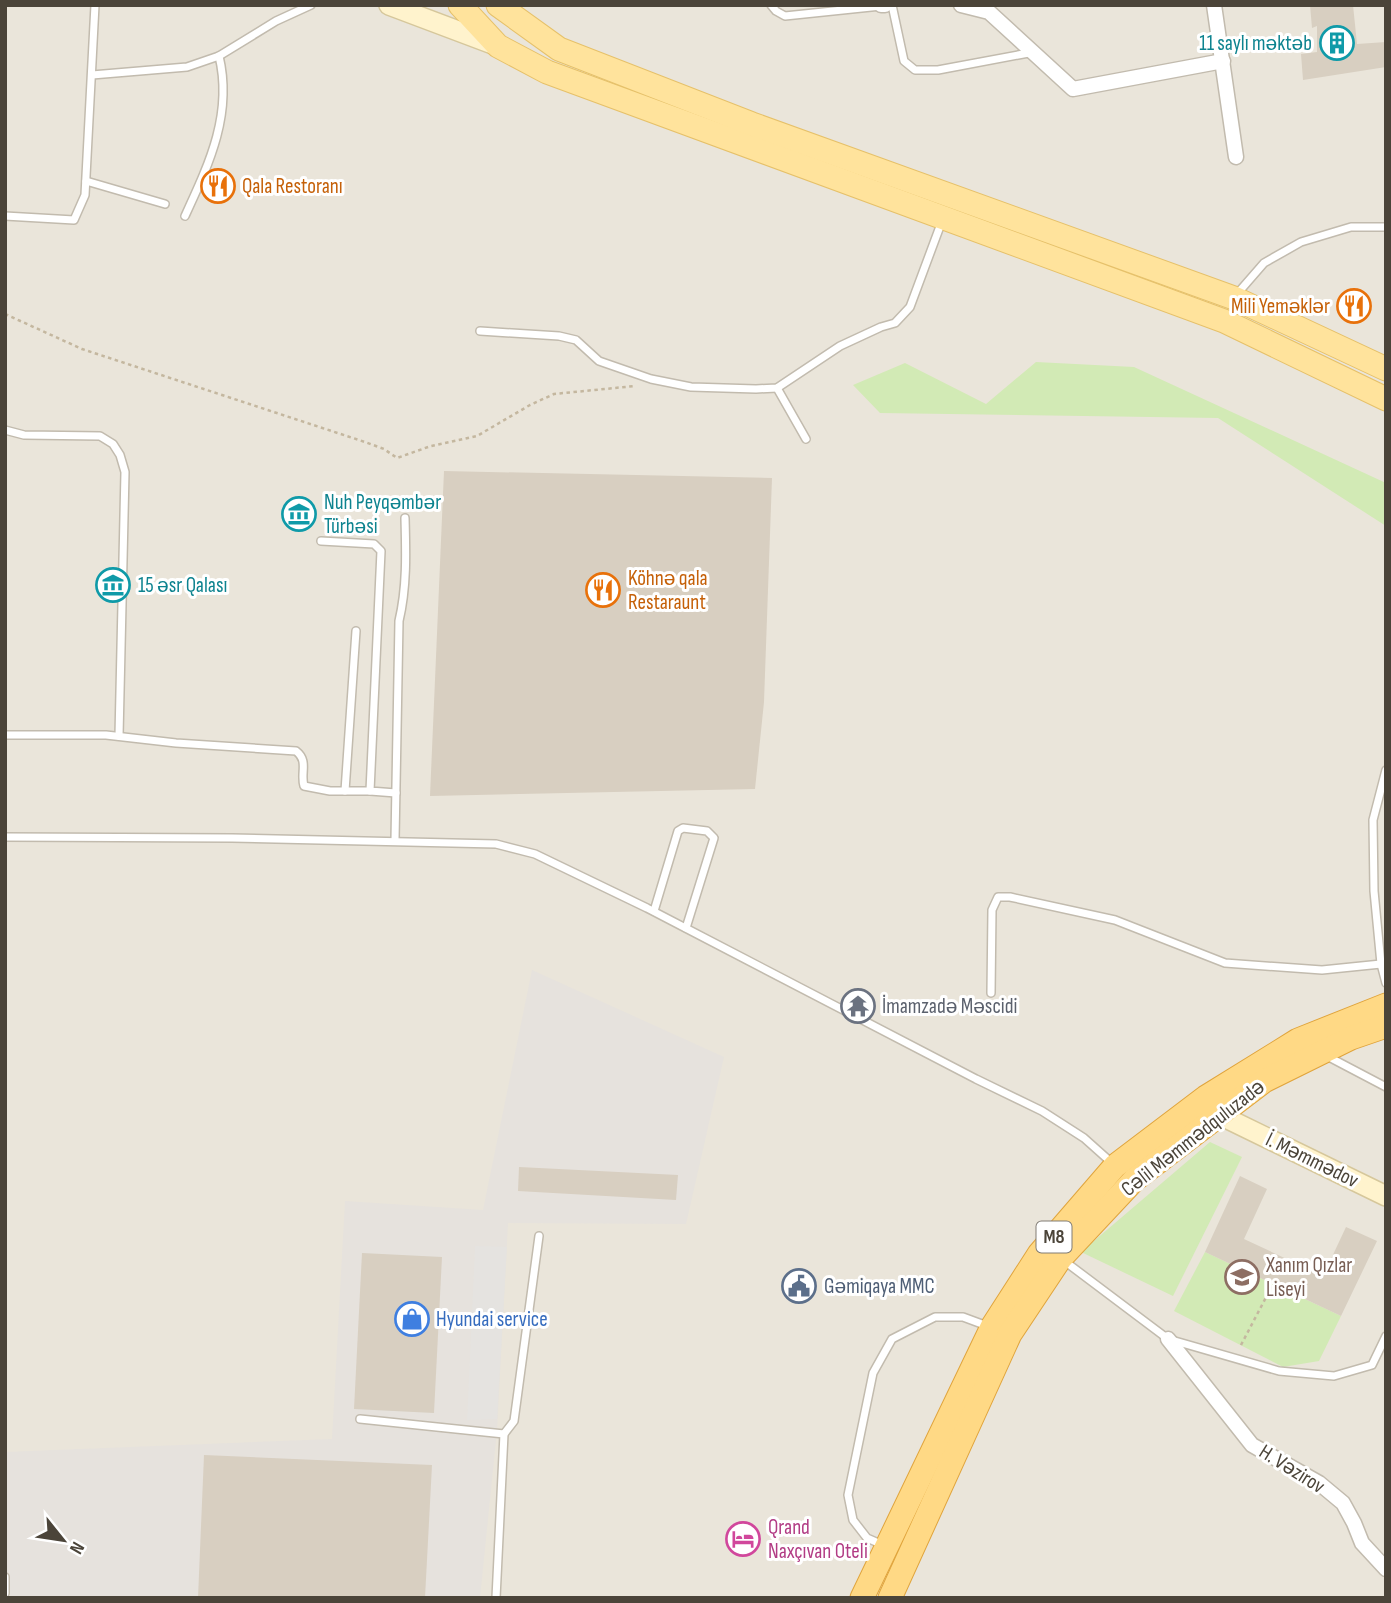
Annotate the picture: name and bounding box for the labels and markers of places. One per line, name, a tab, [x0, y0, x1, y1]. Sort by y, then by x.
building icon: 11 saylı məktəb	[1318, 24, 1356, 62]
place label: 11 saylı məktəb	[1199, 31, 1312, 56]
restaurant icon: Qala Restoranı	[199, 167, 237, 205]
place label: Qala Restoranı	[242, 174, 343, 199]
restaurant icon: Mili Yeməklər	[1335, 287, 1373, 325]
place label: Mili Yeməklər	[1231, 294, 1330, 319]
place label: Nuh Peyqəmbər Türbəsi	[324, 490, 441, 539]
museum icon: Nuh Peyqəmbər Türbəsi	[280, 495, 318, 533]
museum icon: 15 əsr Qalası	[94, 566, 132, 604]
place label: Köhnə qala Restaraunt	[628, 566, 708, 615]
restaurant icon: Köhnə qala Restaraunt	[584, 571, 622, 609]
place label: 15 əsr Qalası	[138, 573, 227, 598]
temple icon: İmamzadə Məscidi	[839, 987, 877, 1025]
place label: İmamzadə Məscidi	[882, 994, 1017, 1019]
place label: Xanım Qızlar Liseyi	[1265, 1253, 1352, 1302]
school or university icon: Xanım Qızlar Liseyi	[1223, 1258, 1261, 1296]
public building icon: Gəmiqaya MMC	[780, 1267, 818, 1305]
place label: Gəmiqaya MMC	[824, 1274, 935, 1299]
shop icon: Hyundai service	[393, 1300, 431, 1338]
place label: Hyundai service	[436, 1307, 548, 1332]
place label: Qrand Naxçıvan Oteli	[768, 1515, 868, 1564]
hotel icon: Qrand Naxçıvan Oteli	[724, 1520, 762, 1558]

